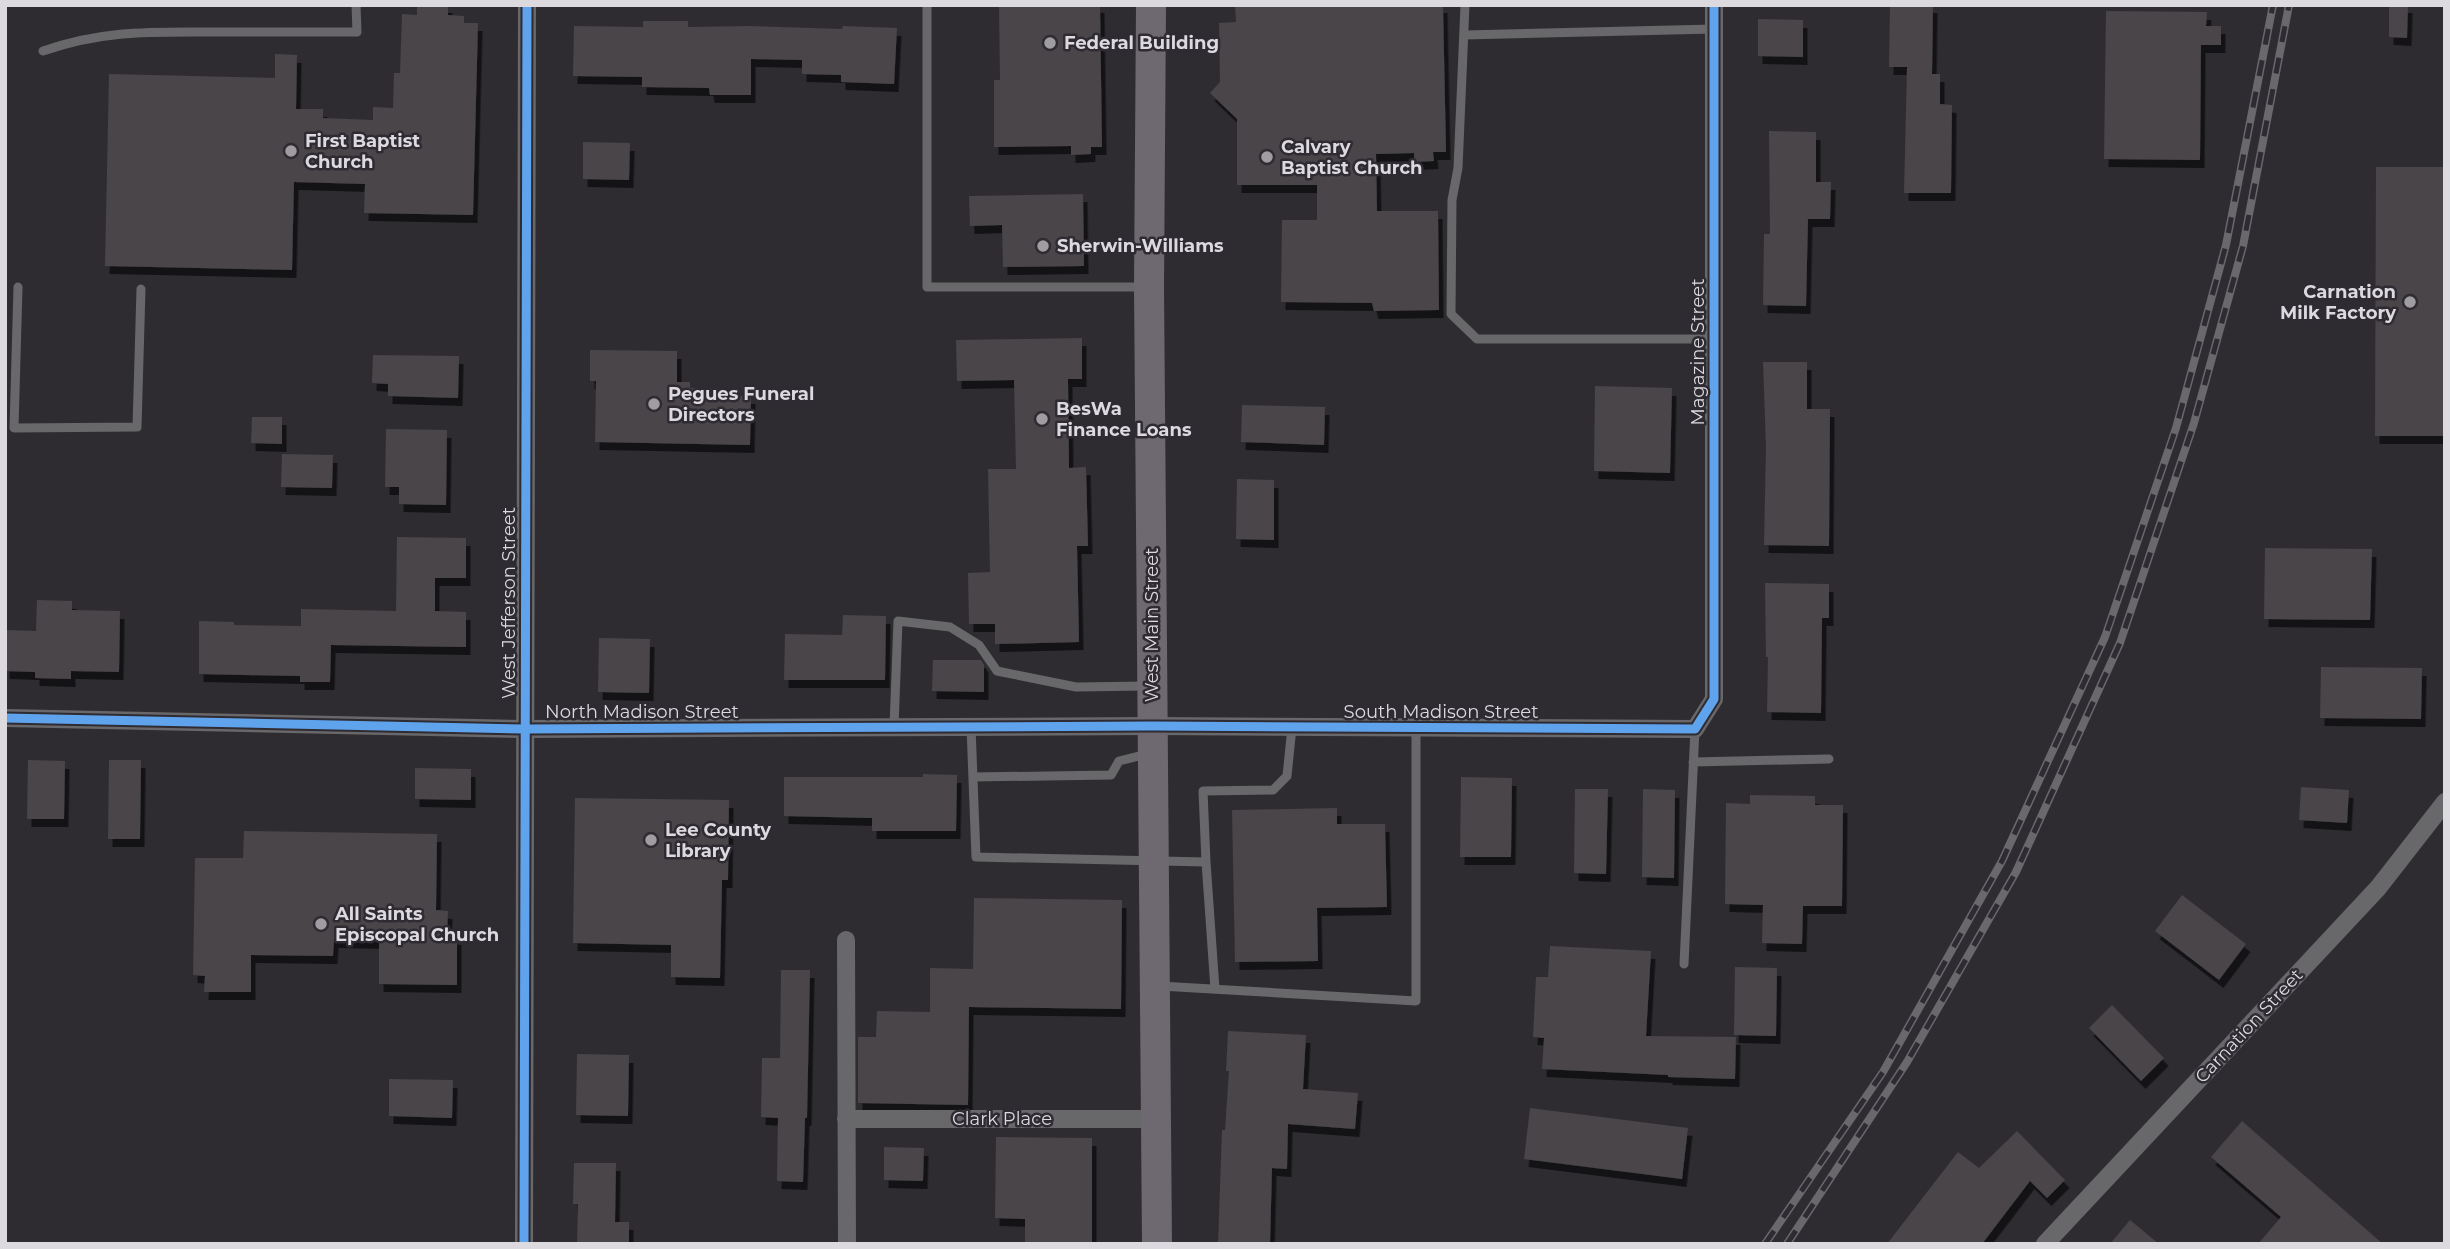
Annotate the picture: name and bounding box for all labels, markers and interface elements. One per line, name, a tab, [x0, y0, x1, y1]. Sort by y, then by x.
place label: Federal Building	[1064, 32, 1219, 54]
marker: Federal Building	[1042, 35, 1058, 51]
place label: First Baptist Church	[305, 130, 420, 173]
place label: Calvary Baptist Church	[1281, 136, 1422, 179]
marker: First Baptist Church	[283, 143, 299, 159]
marker: Calvary Baptist Church	[1259, 149, 1275, 165]
place label: Sherwin-Williams	[1057, 235, 1224, 257]
marker: Sherwin-Williams	[1035, 238, 1051, 254]
street label: Magazine Street	[1687, 279, 1709, 425]
place label: Carnation Milk Factory	[2280, 281, 2396, 324]
marker: Carnation Milk Factory	[2402, 294, 2418, 310]
place label: Pegues Funeral Directors	[668, 383, 814, 426]
marker: Pegues Funeral Directors	[646, 396, 662, 412]
place label: BesWa Finance Loans	[1056, 398, 1192, 441]
marker: BesWa Finance Loans	[1034, 411, 1050, 427]
street label: West Jefferson Street	[498, 507, 520, 699]
street label: West Main Street	[1141, 548, 1163, 702]
street label: North Madison Street	[545, 701, 739, 723]
street label: South Madison Street	[1344, 701, 1538, 723]
place label: Lee County Library	[665, 819, 771, 862]
marker: Lee County Library	[643, 832, 659, 848]
place label: All Saints Episcopal Church	[334, 903, 499, 946]
marker: All Saints Episcopal Church	[313, 916, 329, 932]
street label: Carnation Street	[2191, 964, 2307, 1088]
street label: Clark Place	[952, 1108, 1052, 1130]

